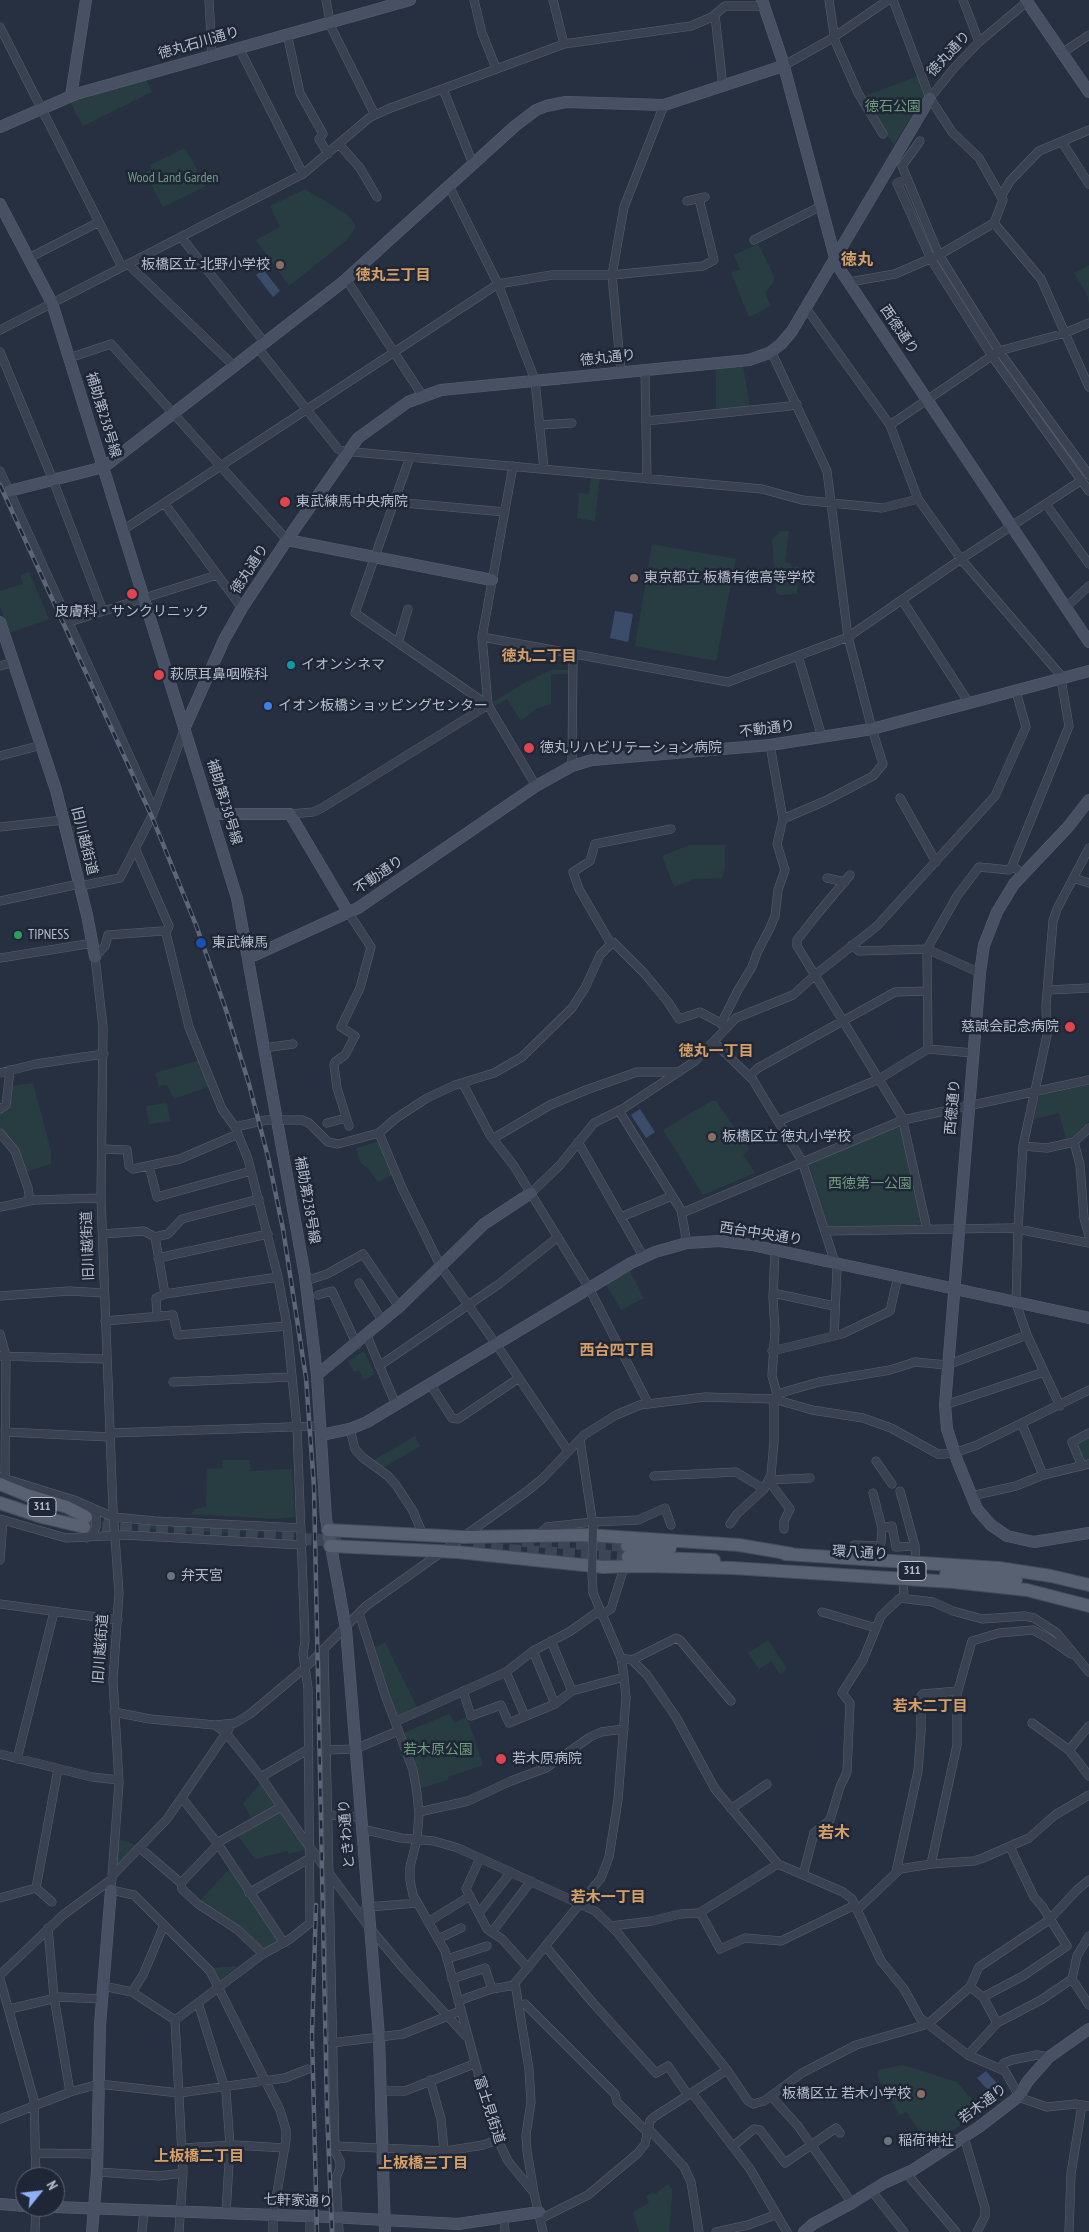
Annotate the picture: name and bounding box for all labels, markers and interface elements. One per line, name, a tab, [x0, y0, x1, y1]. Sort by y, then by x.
street label: 徳丸石川通り	[156, 23, 242, 63]
street label: 徳丸通り	[924, 28, 974, 80]
park label: 徳石公園	[865, 99, 921, 115]
park label: Wood Land Garden	[128, 170, 218, 186]
district label: 徳丸	[841, 250, 873, 270]
place label: 板橋区立 北野小学校	[141, 257, 270, 273]
marker: 板橋区立 北野小学校	[274, 259, 286, 271]
district label: 徳丸三丁目	[356, 267, 430, 285]
street label: 西徳通り	[876, 302, 922, 358]
street label: 徳丸通り	[579, 347, 637, 369]
street label: 補助第238号線	[82, 370, 124, 460]
place label: 東武練馬中央病院	[296, 494, 408, 510]
marker: 東武練馬中央病院	[278, 495, 292, 509]
street label: 徳丸通り	[228, 541, 272, 597]
place label: 東京都立 板橋有徳高等学校	[644, 570, 815, 586]
marker: 東京都立 板橋有徳高等学校	[628, 572, 640, 584]
marker: 皮膚科・サンクリニック	[125, 587, 139, 601]
place label: 皮膚科・サンクリニック	[55, 604, 209, 620]
district label: 徳丸二丁目	[502, 648, 576, 666]
place label: イオンシネマ	[301, 657, 385, 673]
marker: イオンシネマ	[285, 659, 297, 671]
place label: 萩原耳鼻咽喉科	[170, 667, 268, 683]
marker: 萩原耳鼻咽喉科	[152, 668, 166, 682]
place label: イオン板橋ショッピングセンター	[278, 698, 488, 714]
marker: イオン板橋ショッピングセンター	[262, 700, 274, 712]
street label: 不動通り	[738, 717, 796, 741]
place label: 徳丸リハビリテーション病院	[540, 740, 722, 756]
marker: 徳丸リハビリテーション病院	[522, 741, 536, 755]
street label: 補助第238号線	[203, 757, 245, 847]
street label: 旧川越街道	[67, 805, 101, 877]
street label: 不動通り	[351, 852, 407, 898]
place label: TIPNESS	[28, 927, 69, 943]
marker: TIPNESS	[12, 929, 24, 941]
place label: 東武練馬	[212, 935, 268, 951]
marker: 東武練馬	[194, 936, 208, 950]
place label: 慈誠会記念病院	[961, 1019, 1059, 1035]
marker: 慈誠会記念病院	[1063, 1020, 1077, 1034]
district label: 徳丸一丁目	[679, 1043, 753, 1061]
street label: 西徳通り	[942, 1078, 964, 1136]
place label: 板橋区立 徳丸小学校	[722, 1129, 851, 1145]
marker: 板橋区立 徳丸小学校	[706, 1131, 718, 1143]
street label: 補助第238号線	[291, 1155, 323, 1245]
park label: 西徳第一公園	[828, 1176, 912, 1192]
street label: 旧川越街道	[78, 1211, 98, 1281]
street label: 西台中央通り	[718, 1219, 804, 1249]
district label: 西台四丁目	[580, 1342, 654, 1360]
road number: 311	[28, 1498, 56, 1516]
street label: 環八通り	[832, 1543, 888, 1563]
road number: 311	[898, 1562, 926, 1580]
place label: 弁天宮	[181, 1568, 223, 1584]
marker: 弁天宮	[165, 1570, 177, 1582]
street label: 旧川越街道	[90, 1613, 112, 1685]
district label: 若木二丁目	[893, 1698, 967, 1716]
park label: 若木原公園	[403, 1742, 473, 1758]
place label: 若木原病院	[512, 1751, 582, 1767]
marker: 若木原病院	[494, 1752, 508, 1766]
street label: ときわ通り	[336, 1798, 358, 1870]
district label: 若木	[818, 1823, 850, 1843]
district label: 若木一丁目	[571, 1889, 645, 1907]
street label: 富士見街道	[470, 2074, 508, 2146]
street label: 若木通り	[956, 2080, 1010, 2128]
place label: 板橋区立 若木小学校	[782, 2086, 911, 2102]
marker: 板橋区立 若木小学校	[915, 2088, 927, 2100]
place label: 稲荷神社	[898, 2133, 954, 2149]
marker: 稲荷神社	[882, 2135, 894, 2147]
district label: 上板橋二丁目	[154, 2148, 244, 2166]
district label: 上板橋三丁目	[378, 2155, 468, 2173]
north arrow	[15, 2167, 65, 2217]
text: N	[43, 2178, 62, 2193]
street label: 七軒家通り	[263, 2191, 333, 2211]

